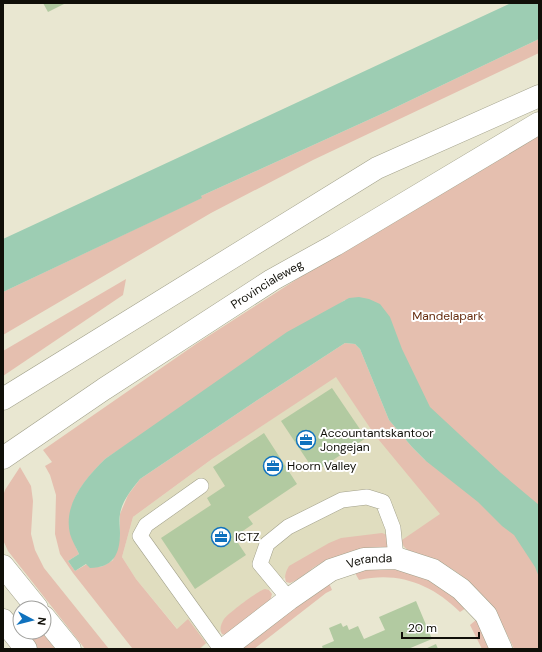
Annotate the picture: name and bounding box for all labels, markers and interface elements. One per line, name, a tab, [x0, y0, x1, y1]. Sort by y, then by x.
street label: Provincialeweg	[228, 256, 306, 313]
park label: Mandelapark	[412, 308, 484, 324]
place label: Accountantskantoor Jongejan	[320, 425, 434, 455]
office icon: Accountantskantoor Jongejan	[295, 429, 317, 451]
office icon: Hoorn Valley	[262, 455, 284, 477]
place label: Hoorn Valley	[287, 458, 357, 474]
office icon: ICTZ	[210, 526, 232, 548]
place label: ICTZ	[235, 529, 259, 545]
street label: Veranda	[345, 550, 392, 572]
north arrow	[12, 600, 52, 640]
scale bar	[402, 614, 479, 640]
text: N	[34, 616, 49, 626]
text: 20 m	[408, 620, 437, 636]

